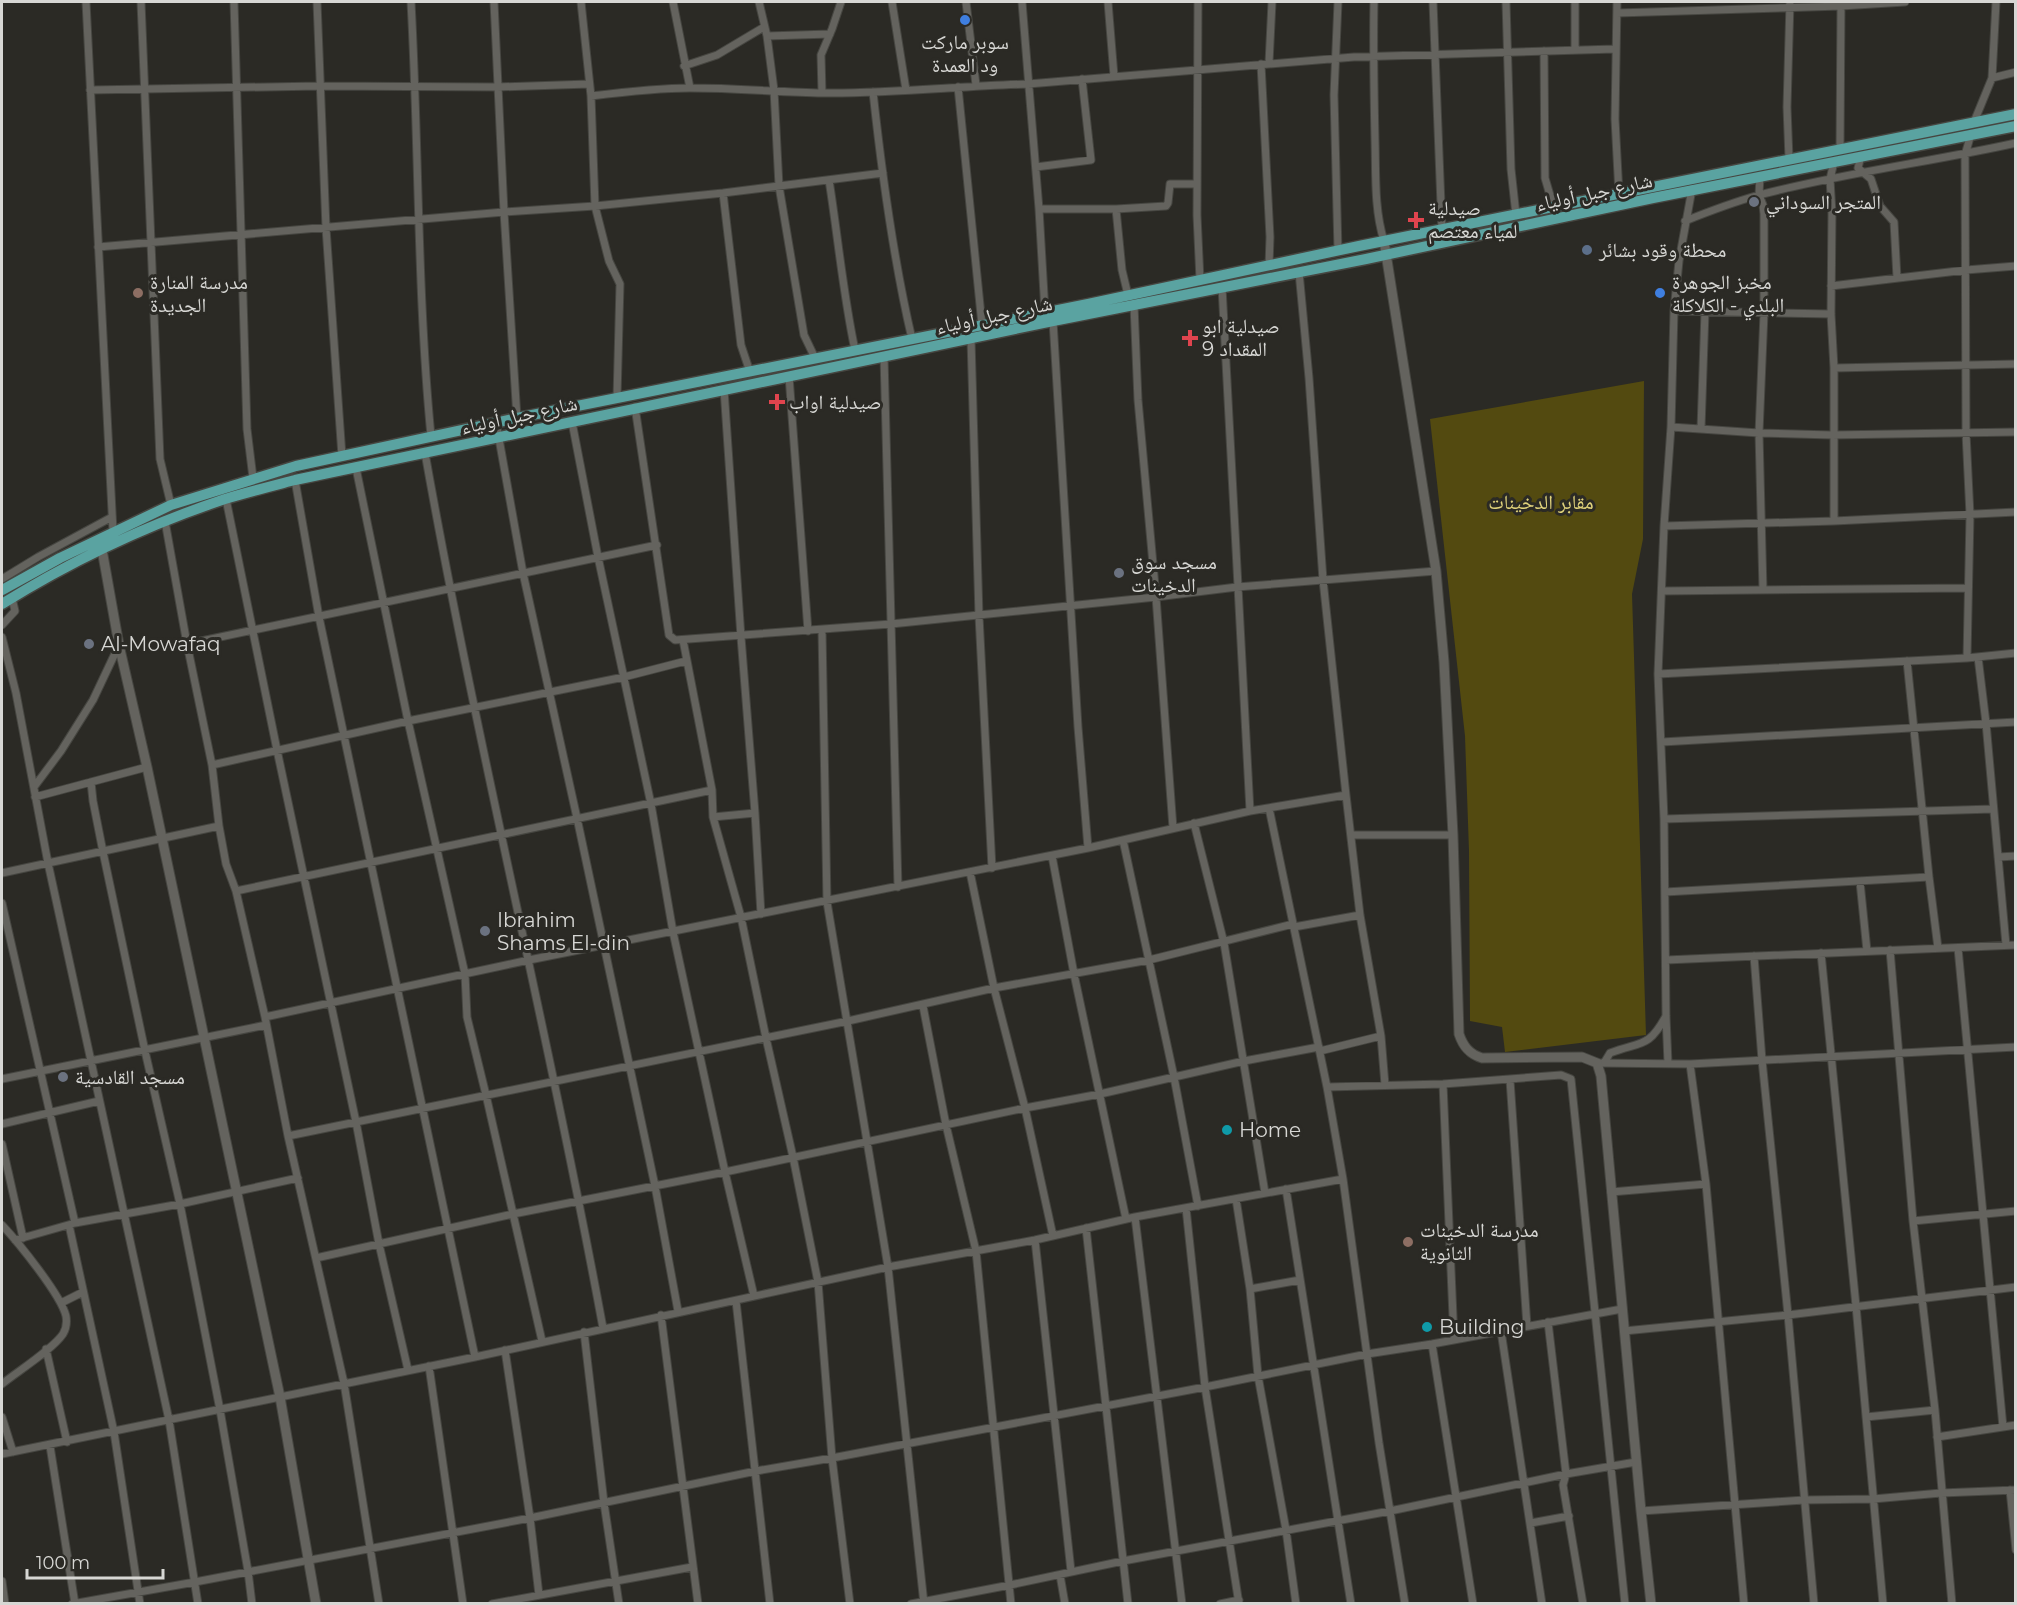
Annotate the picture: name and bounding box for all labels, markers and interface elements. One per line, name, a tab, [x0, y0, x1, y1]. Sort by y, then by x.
marker: سوبر ماركت ود العمدة	[958, 13, 972, 27]
place label: سوبر ماركت ود العمدة	[921, 30, 1009, 77]
street label: شارع جبل أولياء	[1534, 168, 1655, 217]
place label: المتجر السوداني	[1766, 190, 1881, 218]
marker: المتجر السوداني	[1747, 195, 1761, 209]
place label: صيدلية لمياء معتصم	[1428, 196, 1517, 245]
marker: صيدلية لمياء معتصم	[1409, 213, 1423, 227]
place label: محطة وقود بشائر	[1598, 238, 1726, 262]
marker: محطة وقود بشائر	[1580, 243, 1594, 257]
place label: مدرسة المنارة الجديدة	[150, 270, 248, 317]
place label: مخبز الجوهرة البلدي - الكلاكلة	[1672, 270, 1784, 321]
marker: مدرسة المنارة الجديدة	[131, 286, 145, 300]
marker: مخبز الجوهرة البلدي - الكلاكلة	[1653, 286, 1667, 300]
street label: شارع جبل أولياء	[934, 291, 1055, 340]
place label: صيدلية ابو المقداد 9	[1202, 314, 1280, 361]
marker: صيدلية ابو المقداد 9	[1183, 331, 1197, 345]
place label: صيدلية اواب	[789, 390, 881, 414]
street label: شارع جبل أولياء	[459, 391, 580, 440]
marker: صيدلية اواب	[770, 395, 784, 409]
park label: مقابر الدخينات	[1488, 490, 1594, 514]
place label: مسجد سوق الدخينات	[1131, 550, 1217, 597]
marker: مسجد سوق الدخينات	[1112, 566, 1126, 580]
place label: Al-Mowafaq	[101, 632, 221, 656]
marker: Al-Mowafaq	[82, 637, 96, 651]
place label: Ibrahim Shams El-din	[497, 908, 630, 955]
marker: Ibrahim Shams El-din	[478, 924, 492, 938]
place label: مسجد القادسية	[75, 1065, 185, 1089]
marker: مسجد القادسية	[56, 1070, 70, 1084]
place label: Home	[1239, 1118, 1301, 1142]
marker: Home	[1220, 1123, 1234, 1137]
place label: مدرسة الدخينات الثانوية	[1420, 1218, 1539, 1265]
marker: مدرسة الدخينات الثانوية	[1401, 1235, 1415, 1249]
place label: Building	[1439, 1315, 1524, 1339]
marker: Building	[1420, 1320, 1434, 1334]
scale bar	[27, 1542, 164, 1580]
text: 100 m	[36, 1552, 90, 1574]

